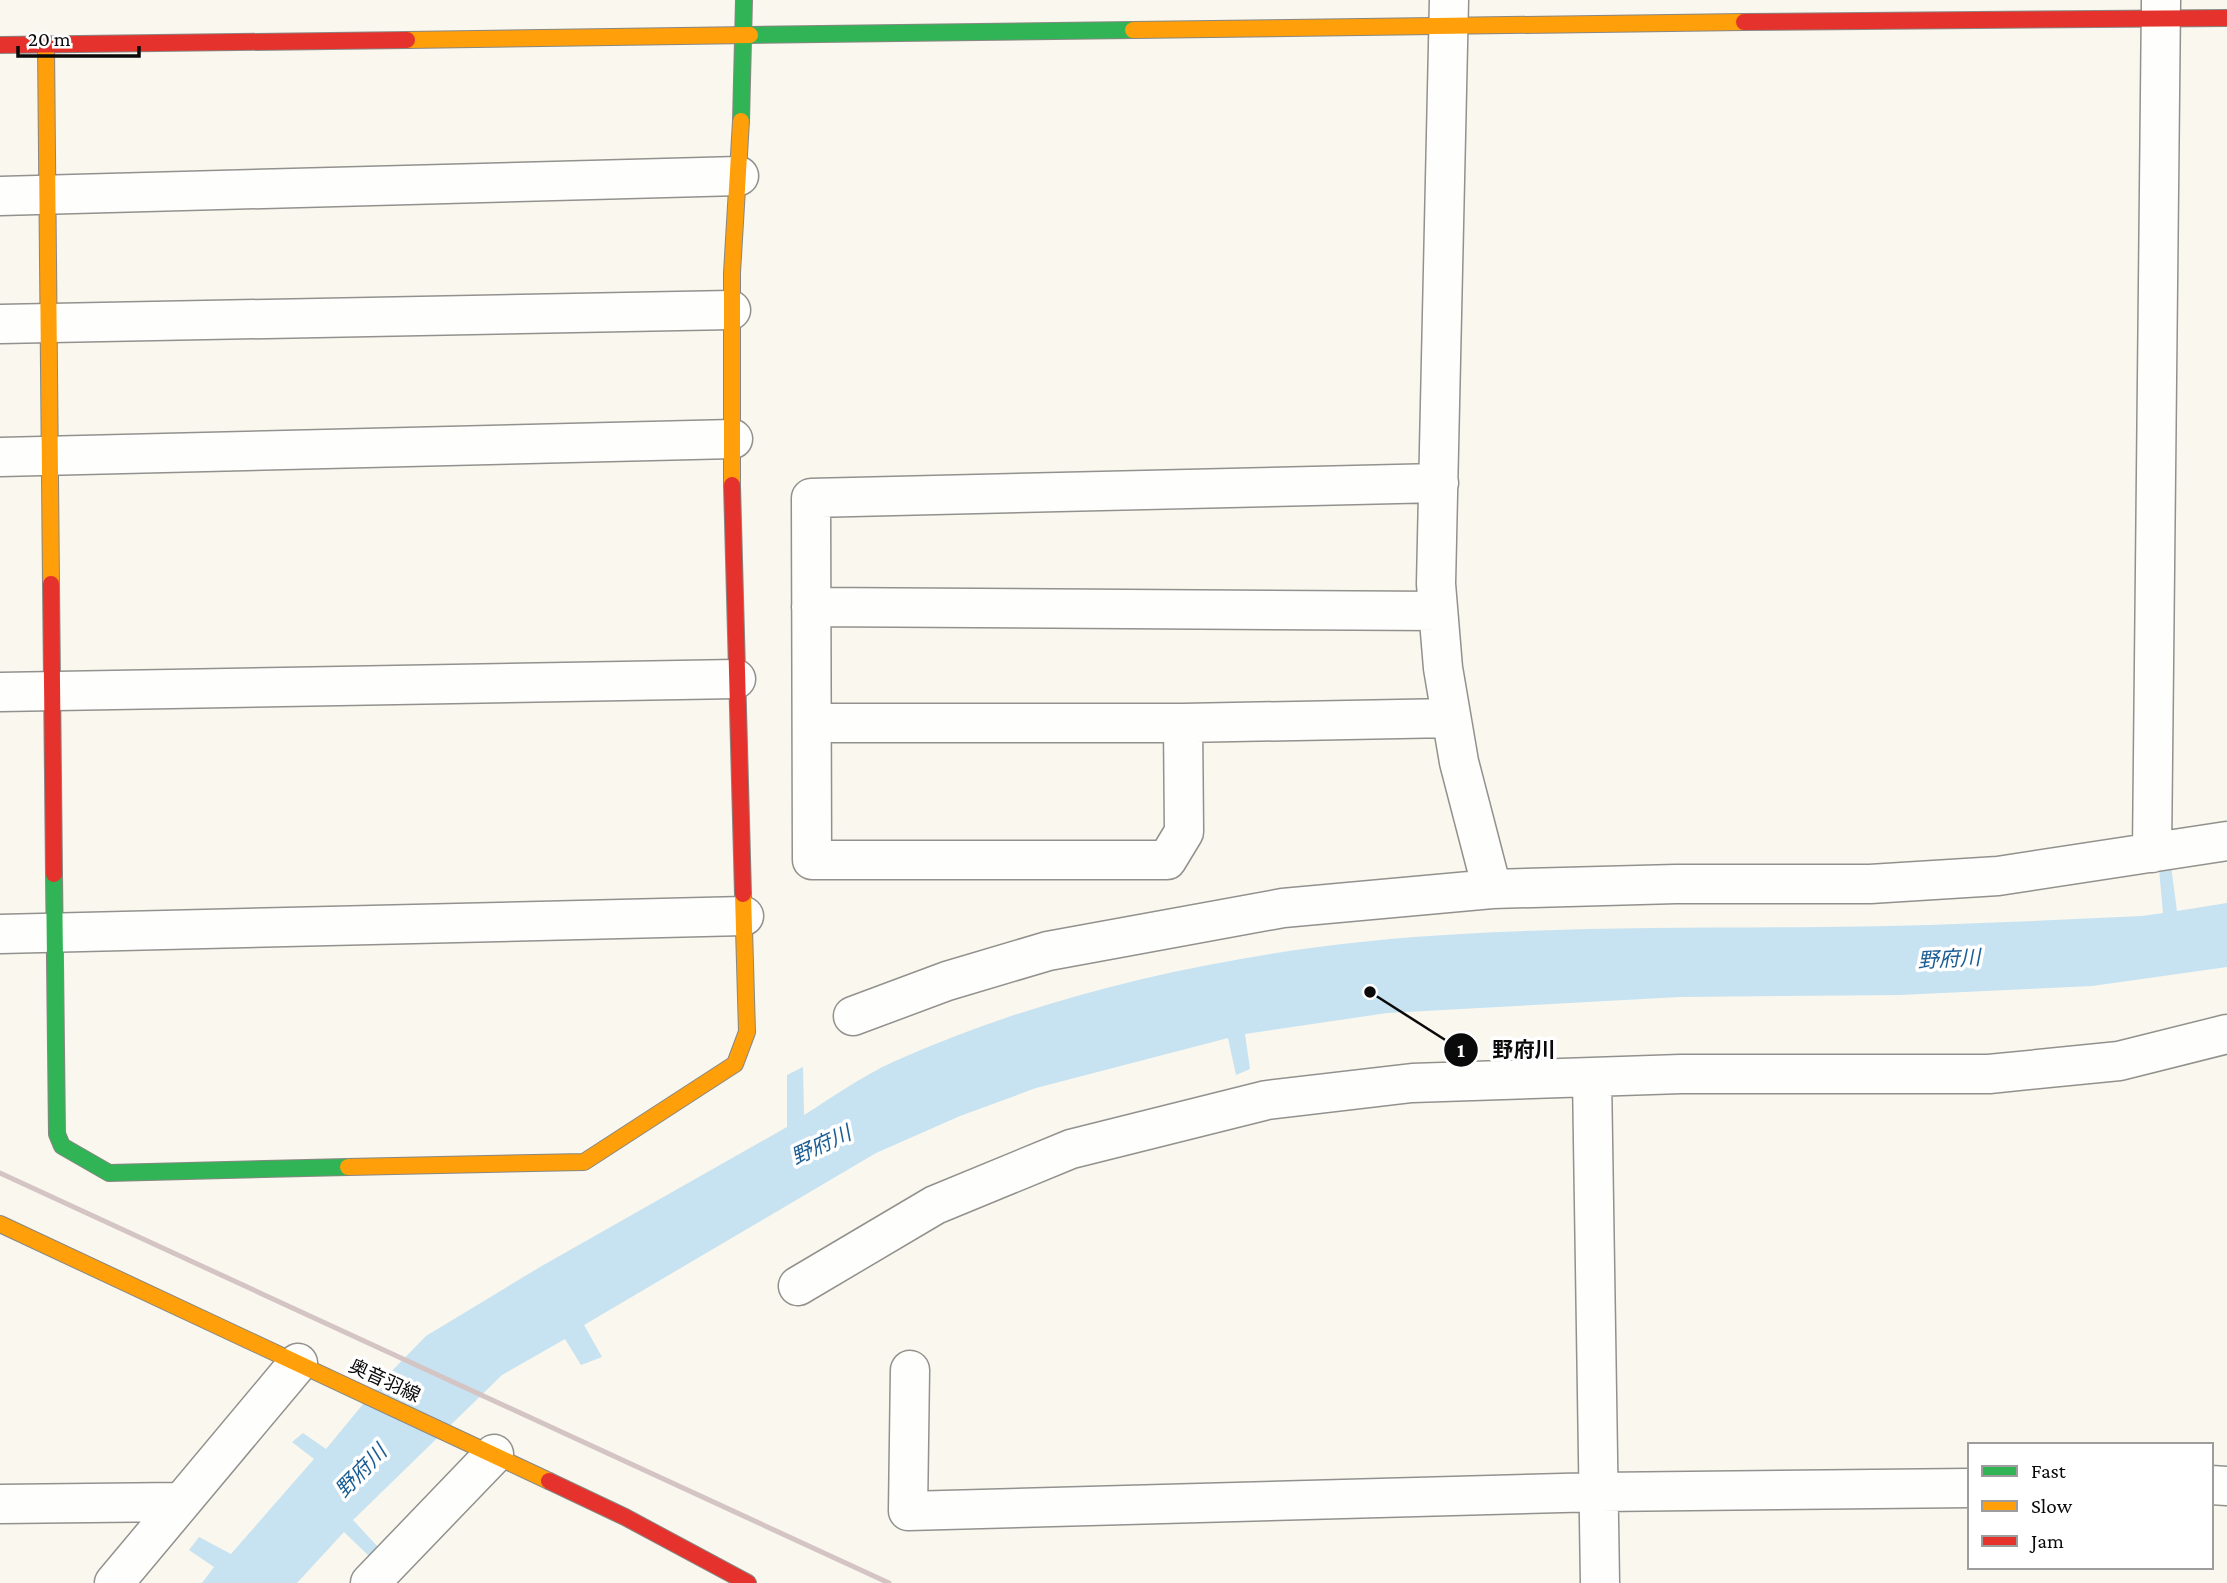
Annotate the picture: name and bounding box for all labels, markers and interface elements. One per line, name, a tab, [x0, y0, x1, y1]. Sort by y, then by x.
scale bar	[18, 14, 138, 58]
text: 20 m	[28, 27, 71, 51]
water label: 野府川	[1917, 945, 1983, 973]
callout: 野府川	[1444, 1029, 1570, 1071]
text: 1	[1457, 1038, 1465, 1062]
text: 野府川	[1493, 1038, 1556, 1062]
water label: 野府川	[787, 1120, 856, 1169]
street label: 奥音羽線	[346, 1355, 424, 1406]
water label: 野府川	[330, 1439, 393, 1502]
legend	[1968, 1443, 2213, 1569]
text: Fast	[2031, 1459, 2067, 1483]
text: Slow	[2031, 1494, 2073, 1518]
text: Jam	[2029, 1529, 2064, 1553]

